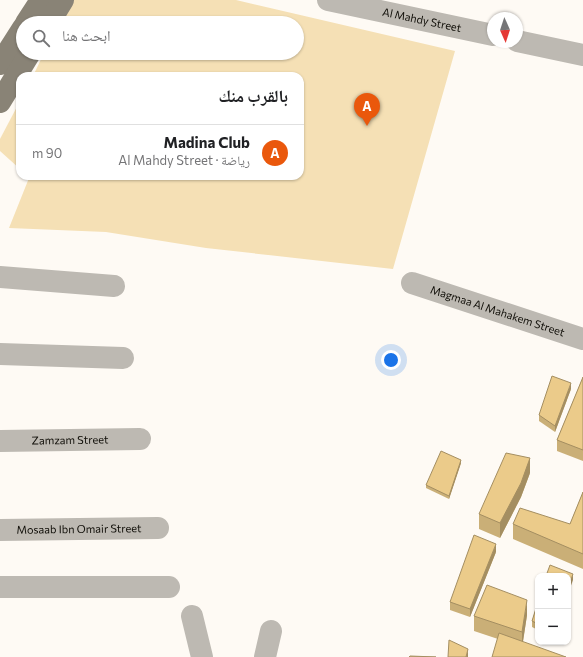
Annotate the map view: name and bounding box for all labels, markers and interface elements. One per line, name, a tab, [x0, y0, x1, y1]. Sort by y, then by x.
street label: Al Mahdy Street	[381, 5, 463, 34]
north arrow	[487, 12, 523, 48]
search box	[16, 16, 304, 60]
text: ابحث هنا	[62, 26, 111, 44]
icon: search	[30, 27, 52, 49]
text: بالقرب منك	[218, 85, 288, 106]
pin: A	[354, 93, 380, 126]
text: Madina Club	[164, 133, 250, 151]
text: 90 m	[32, 145, 62, 161]
text: A	[270, 145, 280, 161]
text: رياضة · Al Mahdy Street	[118, 152, 250, 168]
street label: Magmaa Al Mahakem Street	[429, 282, 567, 339]
your location	[381, 350, 401, 370]
street label: Zamzam Street	[31, 432, 109, 447]
street label: Mosaab Ibn Omair Street	[16, 521, 142, 536]
map controls	[535, 573, 571, 645]
button: +	[535, 573, 571, 609]
button: −	[535, 609, 571, 645]

